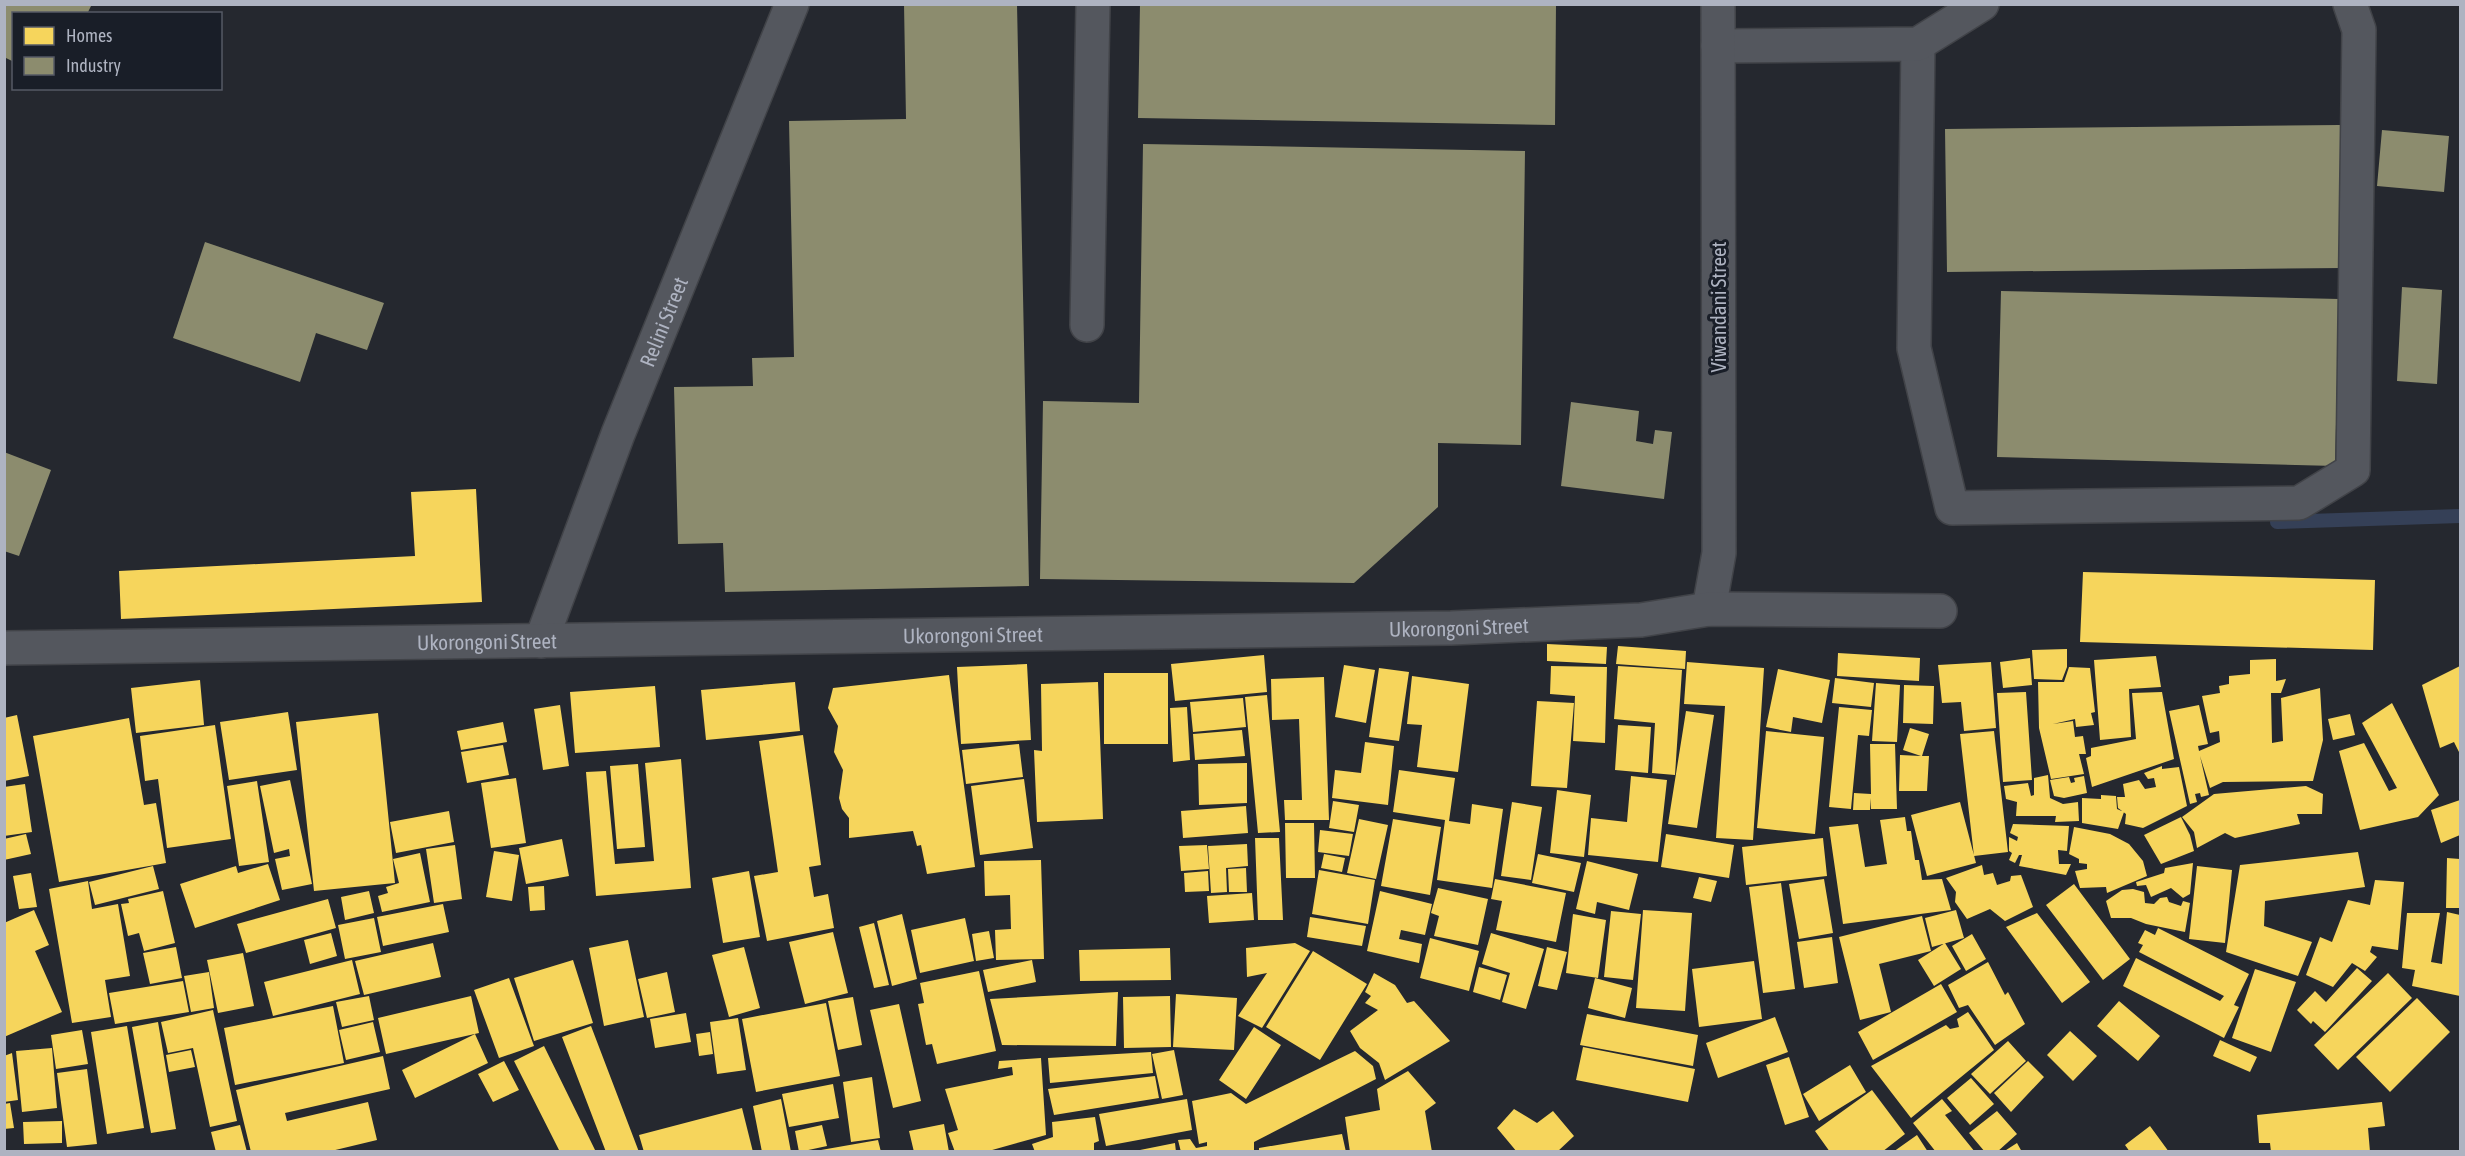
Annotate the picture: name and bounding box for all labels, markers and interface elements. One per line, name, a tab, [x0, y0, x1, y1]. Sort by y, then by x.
legend	[12, 12, 222, 90]
text: Homes	[66, 25, 112, 46]
text: Industry	[66, 55, 121, 76]
street label: Viwandani Street	[1706, 241, 1730, 373]
street label: Relini Street	[635, 273, 692, 370]
street label: Ukorongoni Street	[1389, 613, 1529, 641]
street label: Ukorongoni Street	[903, 622, 1043, 648]
street label: Ukorongoni Street	[417, 628, 557, 654]

